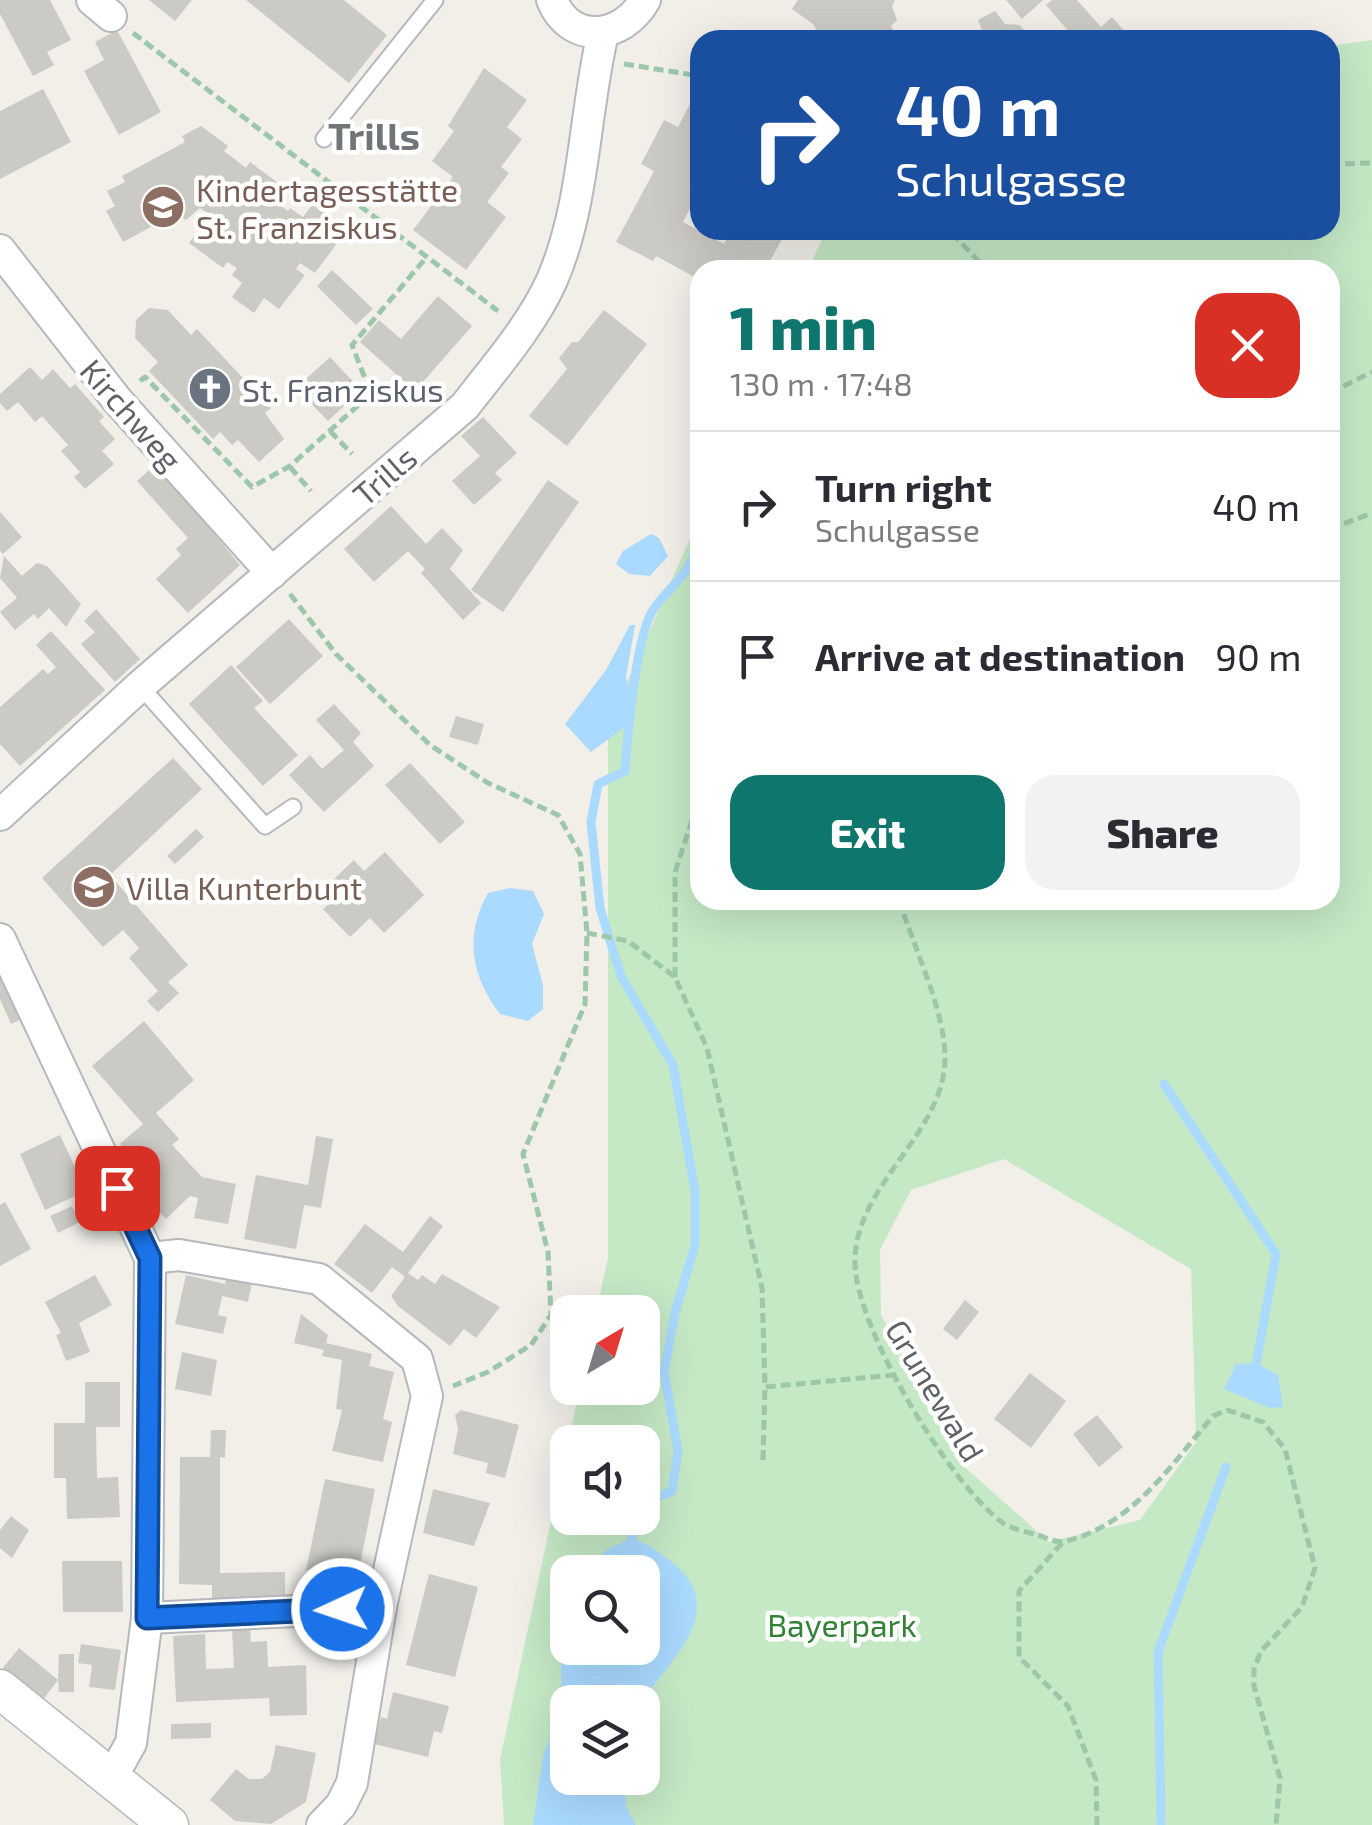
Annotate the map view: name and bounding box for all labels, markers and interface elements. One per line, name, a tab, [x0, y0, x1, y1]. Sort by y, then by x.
text: 40 m	[895, 66, 1061, 150]
icon: right	[730, 70, 860, 200]
district label: Trills	[328, 112, 420, 158]
text: Schulgasse	[895, 151, 1127, 205]
place label: Kindertagesstätte St. Franziskus	[196, 170, 458, 245]
school or university icon: Kindertagesstätte St. Franziskus	[140, 184, 186, 230]
text: 1 min	[730, 290, 877, 362]
button: close	[1195, 293, 1300, 398]
street label: Kirchweg	[73, 351, 191, 477]
text: 130 m · 17:48	[730, 364, 913, 402]
church icon: St. Franziskus	[187, 366, 233, 412]
place label: St. Franziskus	[242, 370, 443, 408]
street label: Trills	[344, 437, 424, 513]
text: Turn right	[815, 464, 992, 510]
icon: right	[730, 479, 785, 534]
text: 40 m	[1212, 483, 1300, 529]
text: Schulgasse	[815, 510, 980, 548]
icon: arrive	[730, 629, 785, 684]
text: Arrive at destination	[815, 633, 1185, 679]
text: 90 m	[1215, 633, 1302, 679]
button: Exit	[730, 775, 1005, 890]
button: Share	[1025, 775, 1300, 890]
school or university icon: Villa Kunterbunt	[71, 864, 117, 910]
place label: Villa Kunterbunt	[126, 868, 362, 906]
pin	[75, 1146, 160, 1231]
icon: arrive	[90, 1161, 145, 1216]
north arrow	[550, 1295, 660, 1405]
map controls	[550, 1295, 660, 1795]
street label: Grunewald	[879, 1312, 993, 1468]
button: sound	[550, 1425, 660, 1535]
button: search	[550, 1555, 660, 1665]
position arrow	[290, 1557, 394, 1661]
park label: Bayerpark	[767, 1605, 917, 1643]
button: layers	[550, 1685, 660, 1795]

